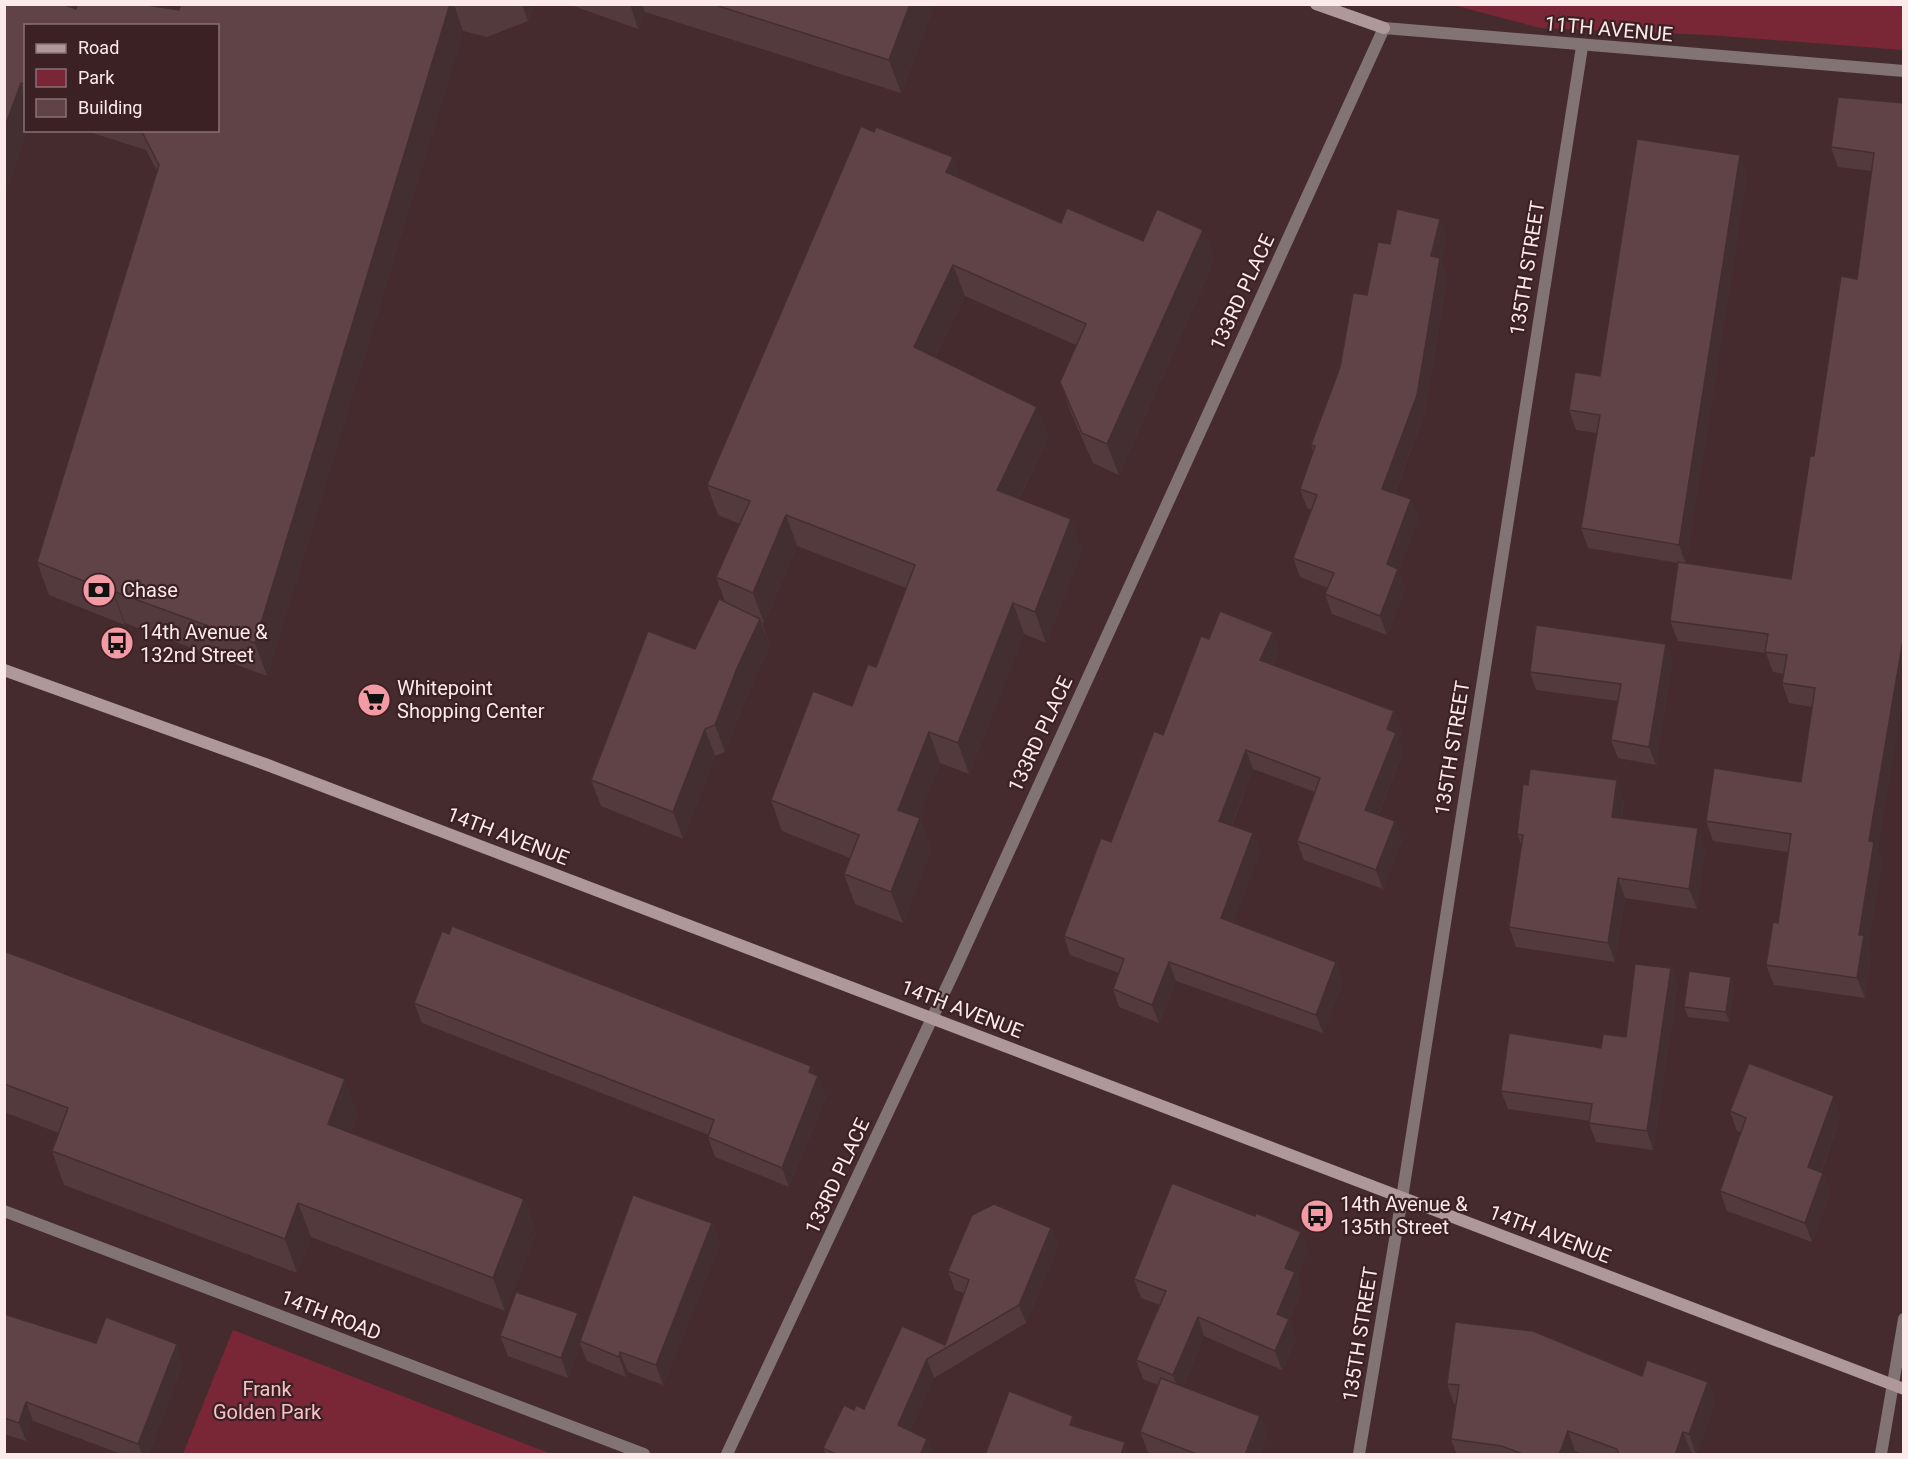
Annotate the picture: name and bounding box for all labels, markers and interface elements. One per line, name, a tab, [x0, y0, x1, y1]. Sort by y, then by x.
street label: 11TH AVENUE	[1544, 11, 1674, 47]
legend	[24, 24, 219, 132]
text: Road	[78, 37, 119, 58]
text: Park	[78, 67, 115, 88]
text: Building	[78, 97, 142, 118]
street label: 135TH STREET	[1505, 199, 1549, 337]
street label: 133RD PLACE	[1205, 230, 1279, 354]
bank icon: Chase	[81, 572, 117, 608]
place label: Chase	[122, 578, 178, 602]
place label: 14th Avenue & 132nd Street	[140, 620, 268, 667]
bus stop icon: 14th Avenue & 132nd Street	[99, 625, 135, 661]
street label: 133RD PLACE	[1003, 672, 1077, 796]
place label: Whitepoint Shopping Center	[397, 676, 545, 723]
street label: 135TH STREET	[1430, 679, 1474, 817]
supermarket icon: Whitepoint Shopping Center	[356, 682, 392, 718]
street label: 14TH AVENUE	[444, 802, 572, 870]
street label: 14TH AVENUE	[898, 975, 1026, 1043]
street label: 133RD PLACE	[800, 1114, 874, 1238]
place label: 14th Avenue & 135th Street	[1340, 1192, 1468, 1239]
bus stop icon: 14th Avenue & 135th Street	[1299, 1198, 1335, 1234]
street label: 14TH AVENUE	[1486, 1200, 1614, 1268]
street label: 135TH STREET	[1338, 1265, 1382, 1403]
street label: 14TH ROAD	[277, 1285, 385, 1345]
park label: Frank Golden Park	[213, 1377, 322, 1424]

